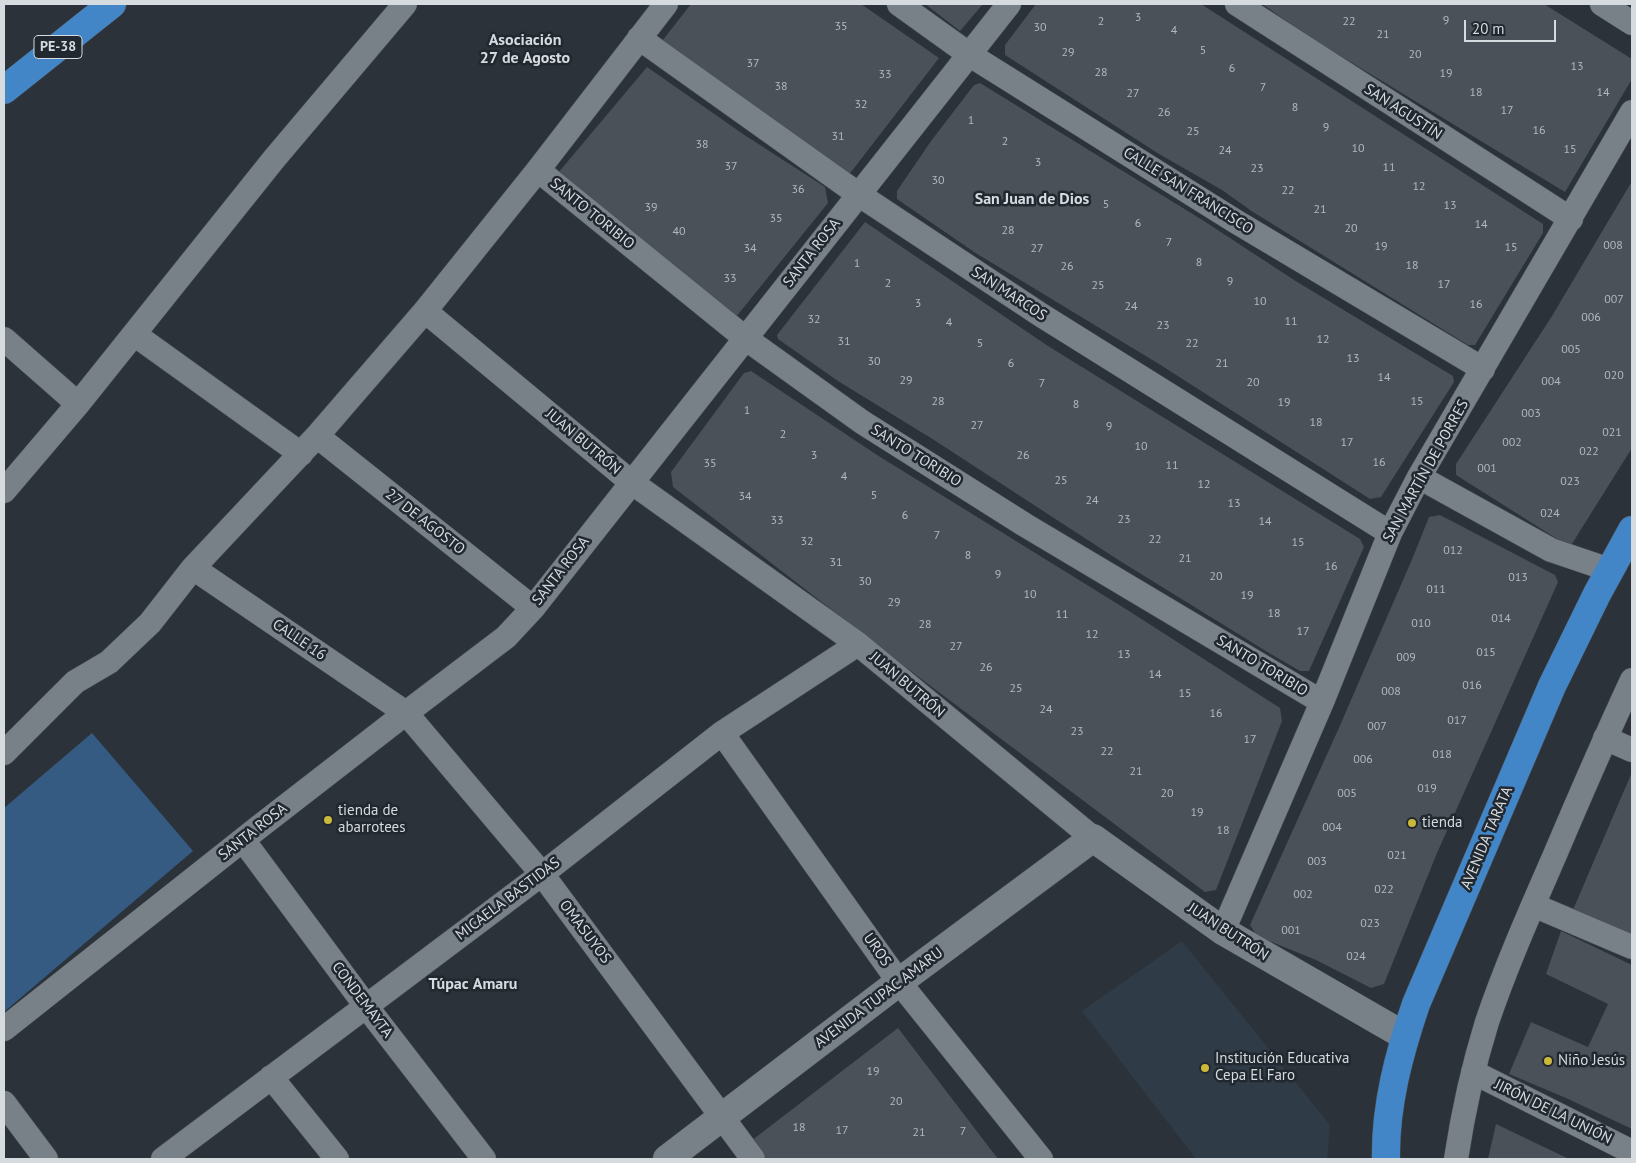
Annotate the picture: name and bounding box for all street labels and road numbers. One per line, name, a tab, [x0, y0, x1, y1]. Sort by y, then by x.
road number: PE-38	[34, 36, 82, 58]
street label: SAN AGUSTÍN	[1361, 80, 1445, 144]
street label: CALLE SAN FRANCISCO	[1120, 144, 1256, 238]
street label: SANTO TORIBIO	[546, 175, 638, 253]
street label: SANTA ROSA	[780, 215, 844, 291]
street label: SAN MARCOS	[968, 263, 1050, 325]
street label: SAN MARTÍN DE PORRES	[1379, 397, 1473, 545]
street label: JUAN BUTRÓN	[542, 405, 624, 479]
street label: SANTO TORIBIO	[867, 421, 965, 491]
street label: 27 DE AGOSTO	[382, 485, 468, 559]
street label: SANTA ROSA	[529, 533, 593, 609]
street label: CALLE 16	[269, 616, 329, 664]
street label: SANTO TORIBIO	[1213, 632, 1311, 700]
street label: JUAN BUTRÓN	[866, 648, 948, 722]
street label: AVENIDA TARATA	[1457, 784, 1517, 892]
street label: SANTA ROSA	[215, 800, 291, 864]
street label: MICAELA BASTIDAS	[452, 854, 564, 944]
street label: OMASUYOS	[555, 897, 615, 967]
street label: JUAN BUTRÓN	[1184, 899, 1272, 965]
street label: UROS	[859, 930, 895, 970]
street label: AVENIDA TUPAC AMARU	[811, 944, 947, 1052]
street label: CONDEMAYTA	[328, 959, 396, 1041]
street label: JIRÓN DE LA UNIÓN	[1491, 1076, 1615, 1148]

